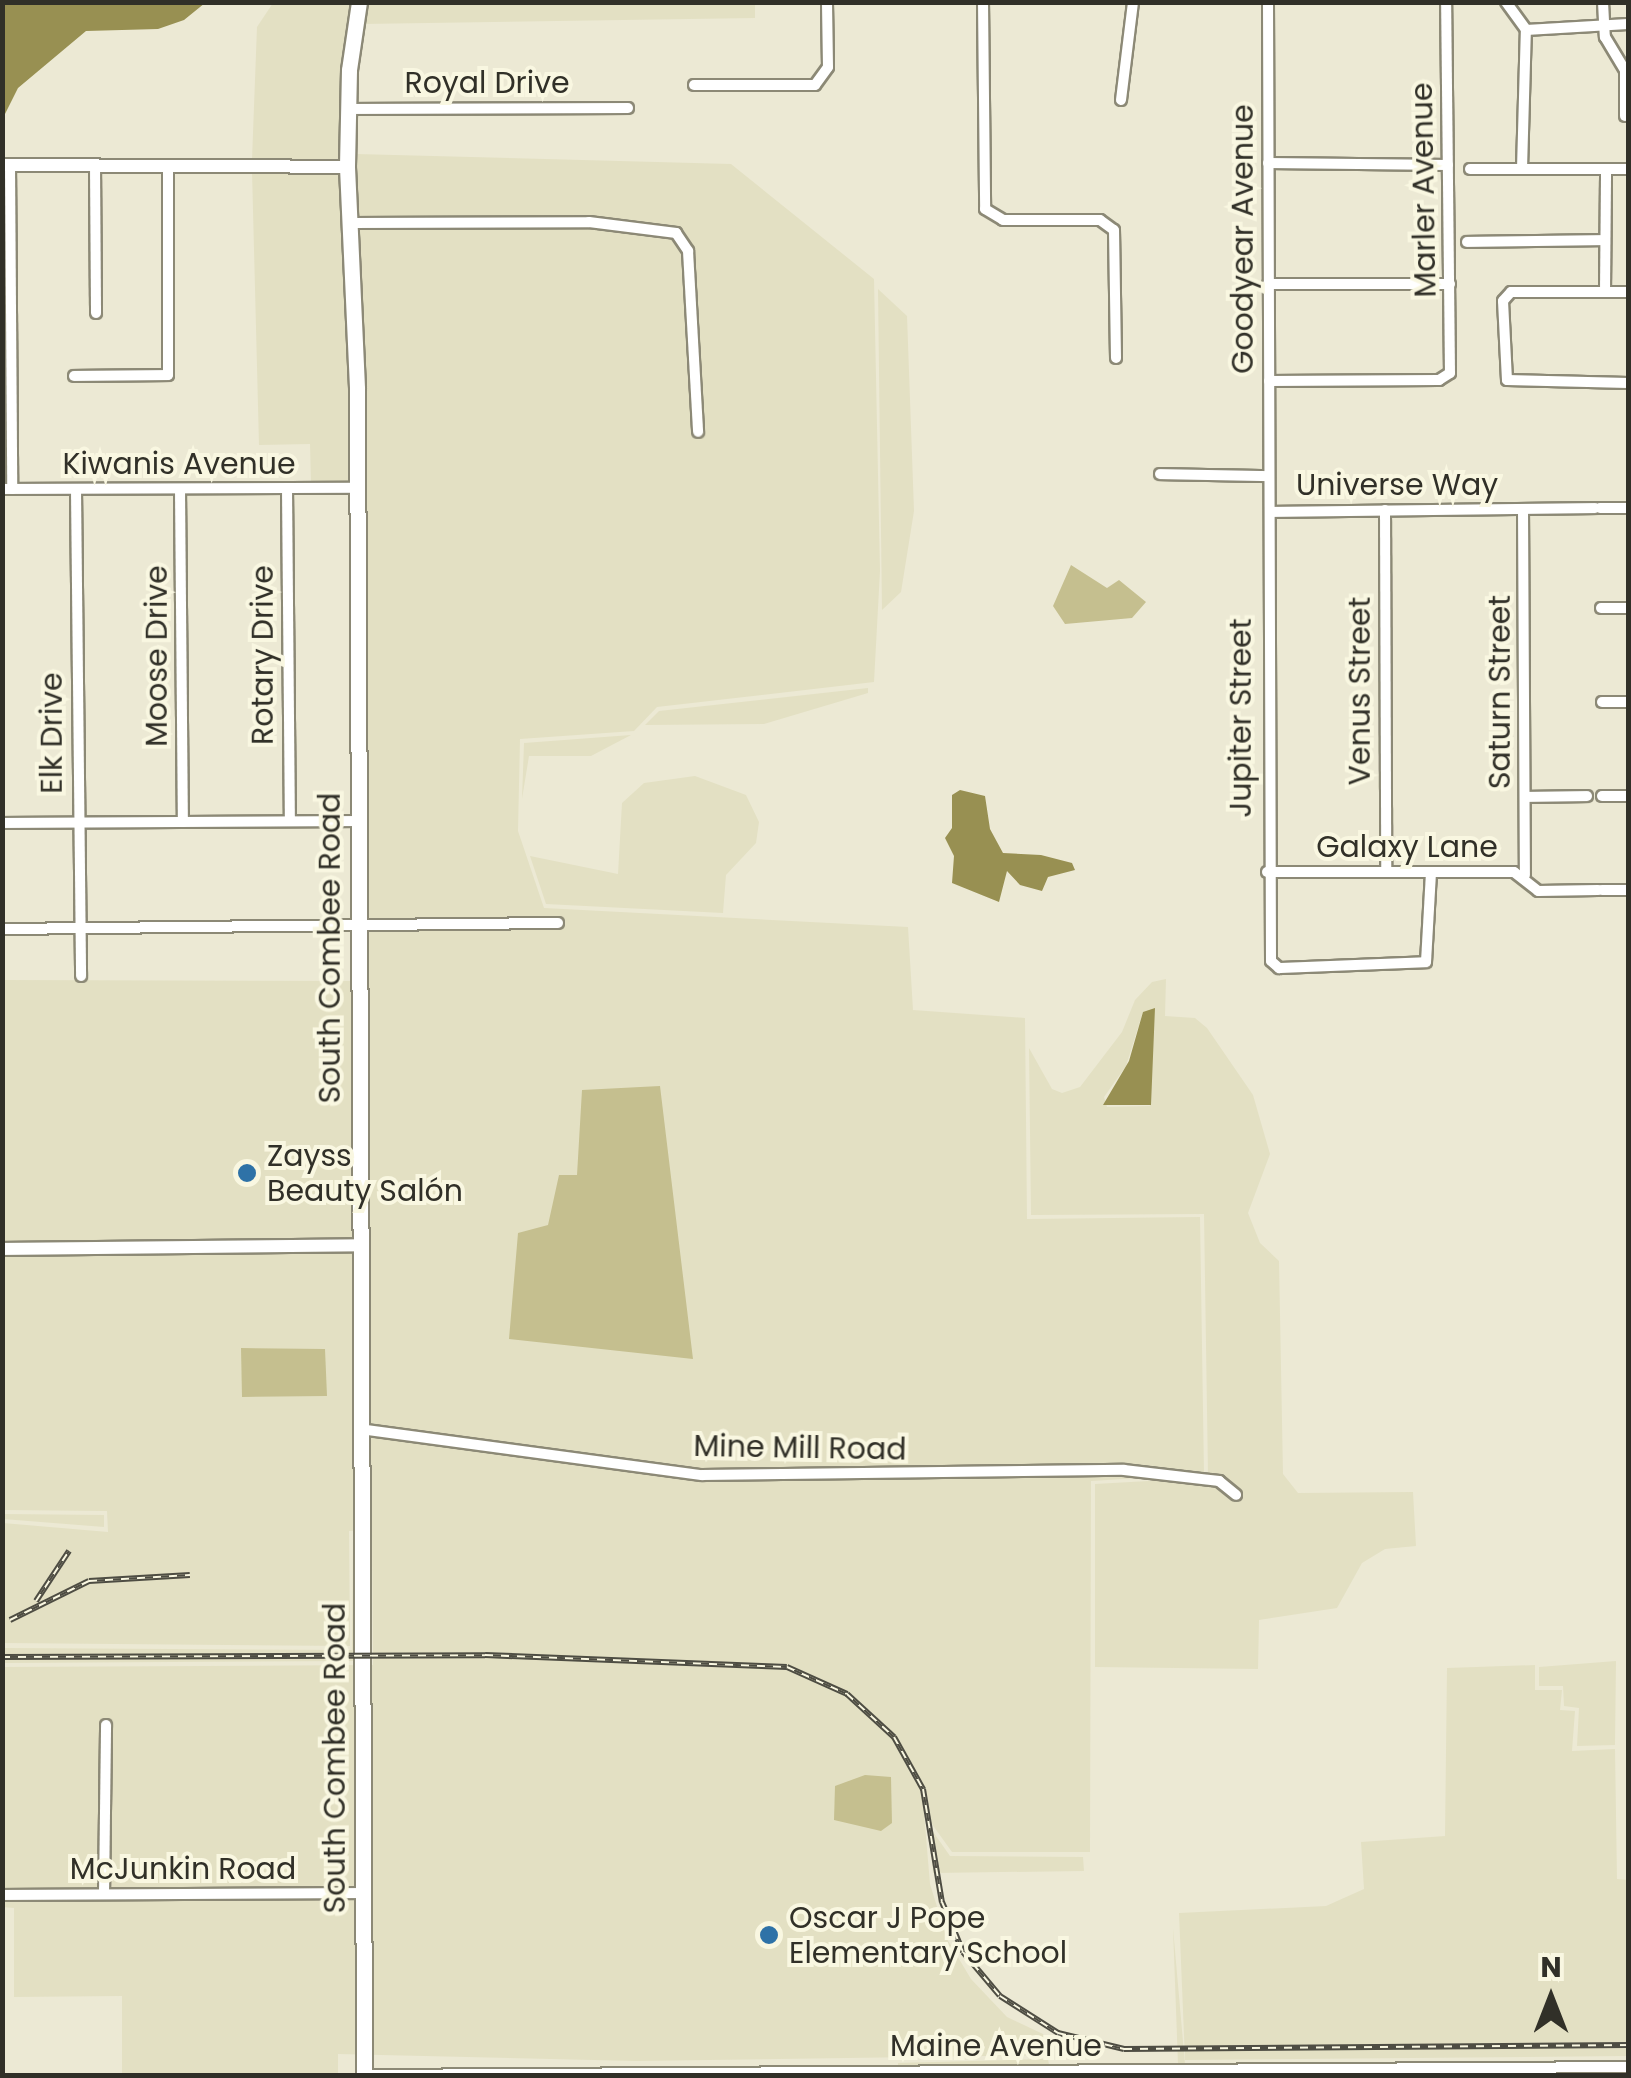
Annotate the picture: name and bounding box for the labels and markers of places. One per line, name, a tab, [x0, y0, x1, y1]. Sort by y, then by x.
place label: Zayss Beauty Salón	[267, 1138, 463, 1208]
marker: Zayss Beauty Salón	[236, 1162, 258, 1184]
place label: Oscar J Pope Elementary School	[789, 1900, 1067, 1970]
marker: Oscar J Pope Elementary School	[758, 1924, 780, 1946]

